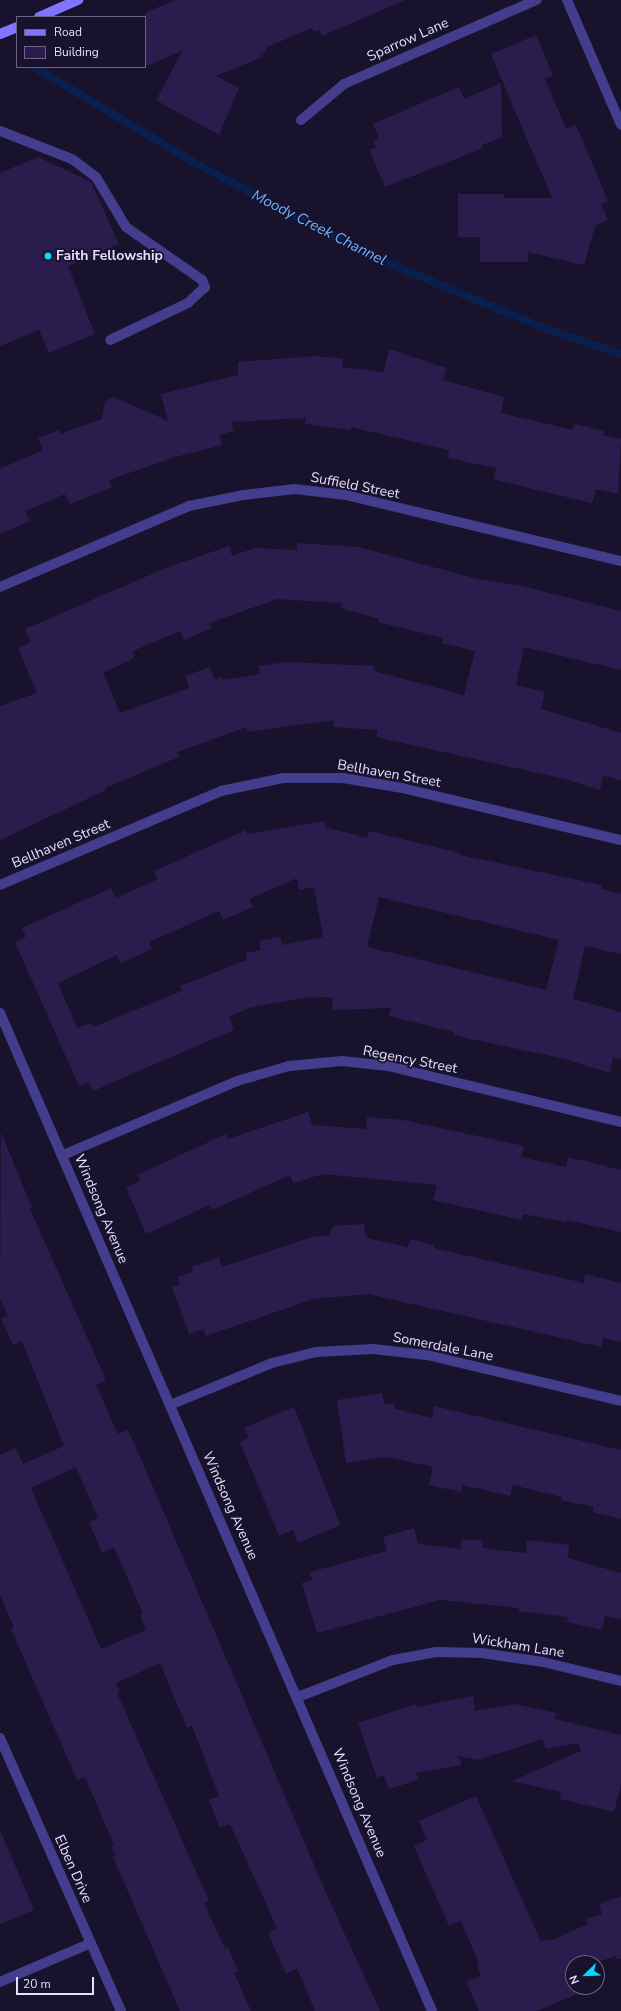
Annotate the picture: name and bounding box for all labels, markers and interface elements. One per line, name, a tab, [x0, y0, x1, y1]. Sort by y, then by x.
street label: Sparrow Lane	[365, 15, 451, 65]
legend	[16, 16, 146, 68]
text: Road	[54, 24, 82, 40]
text: Building	[54, 44, 99, 60]
water label: Moody Creek Channel	[249, 186, 389, 270]
place label: Faith Fellowship	[56, 248, 163, 264]
marker: Faith Fellowship	[43, 251, 53, 261]
street label: Suffield Street	[309, 469, 401, 503]
street label: Bellhaven Street	[336, 757, 442, 791]
street label: Bellhaven Street	[9, 816, 113, 872]
street label: Regency Street	[361, 1043, 459, 1077]
street label: Windsong Avenue	[70, 1152, 132, 1266]
street label: Somerdale Lane	[391, 1329, 495, 1365]
street label: Windsong Avenue	[199, 1449, 261, 1563]
street label: Wickham Lane	[471, 1630, 565, 1662]
street label: Windsong Avenue	[328, 1746, 390, 1860]
street label: Elben Drive	[51, 1832, 95, 1906]
north arrow	[565, 1955, 605, 1995]
scale bar	[18, 1969, 96, 1995]
text: N	[566, 1973, 583, 1986]
text: 20 m	[23, 1976, 51, 1992]

